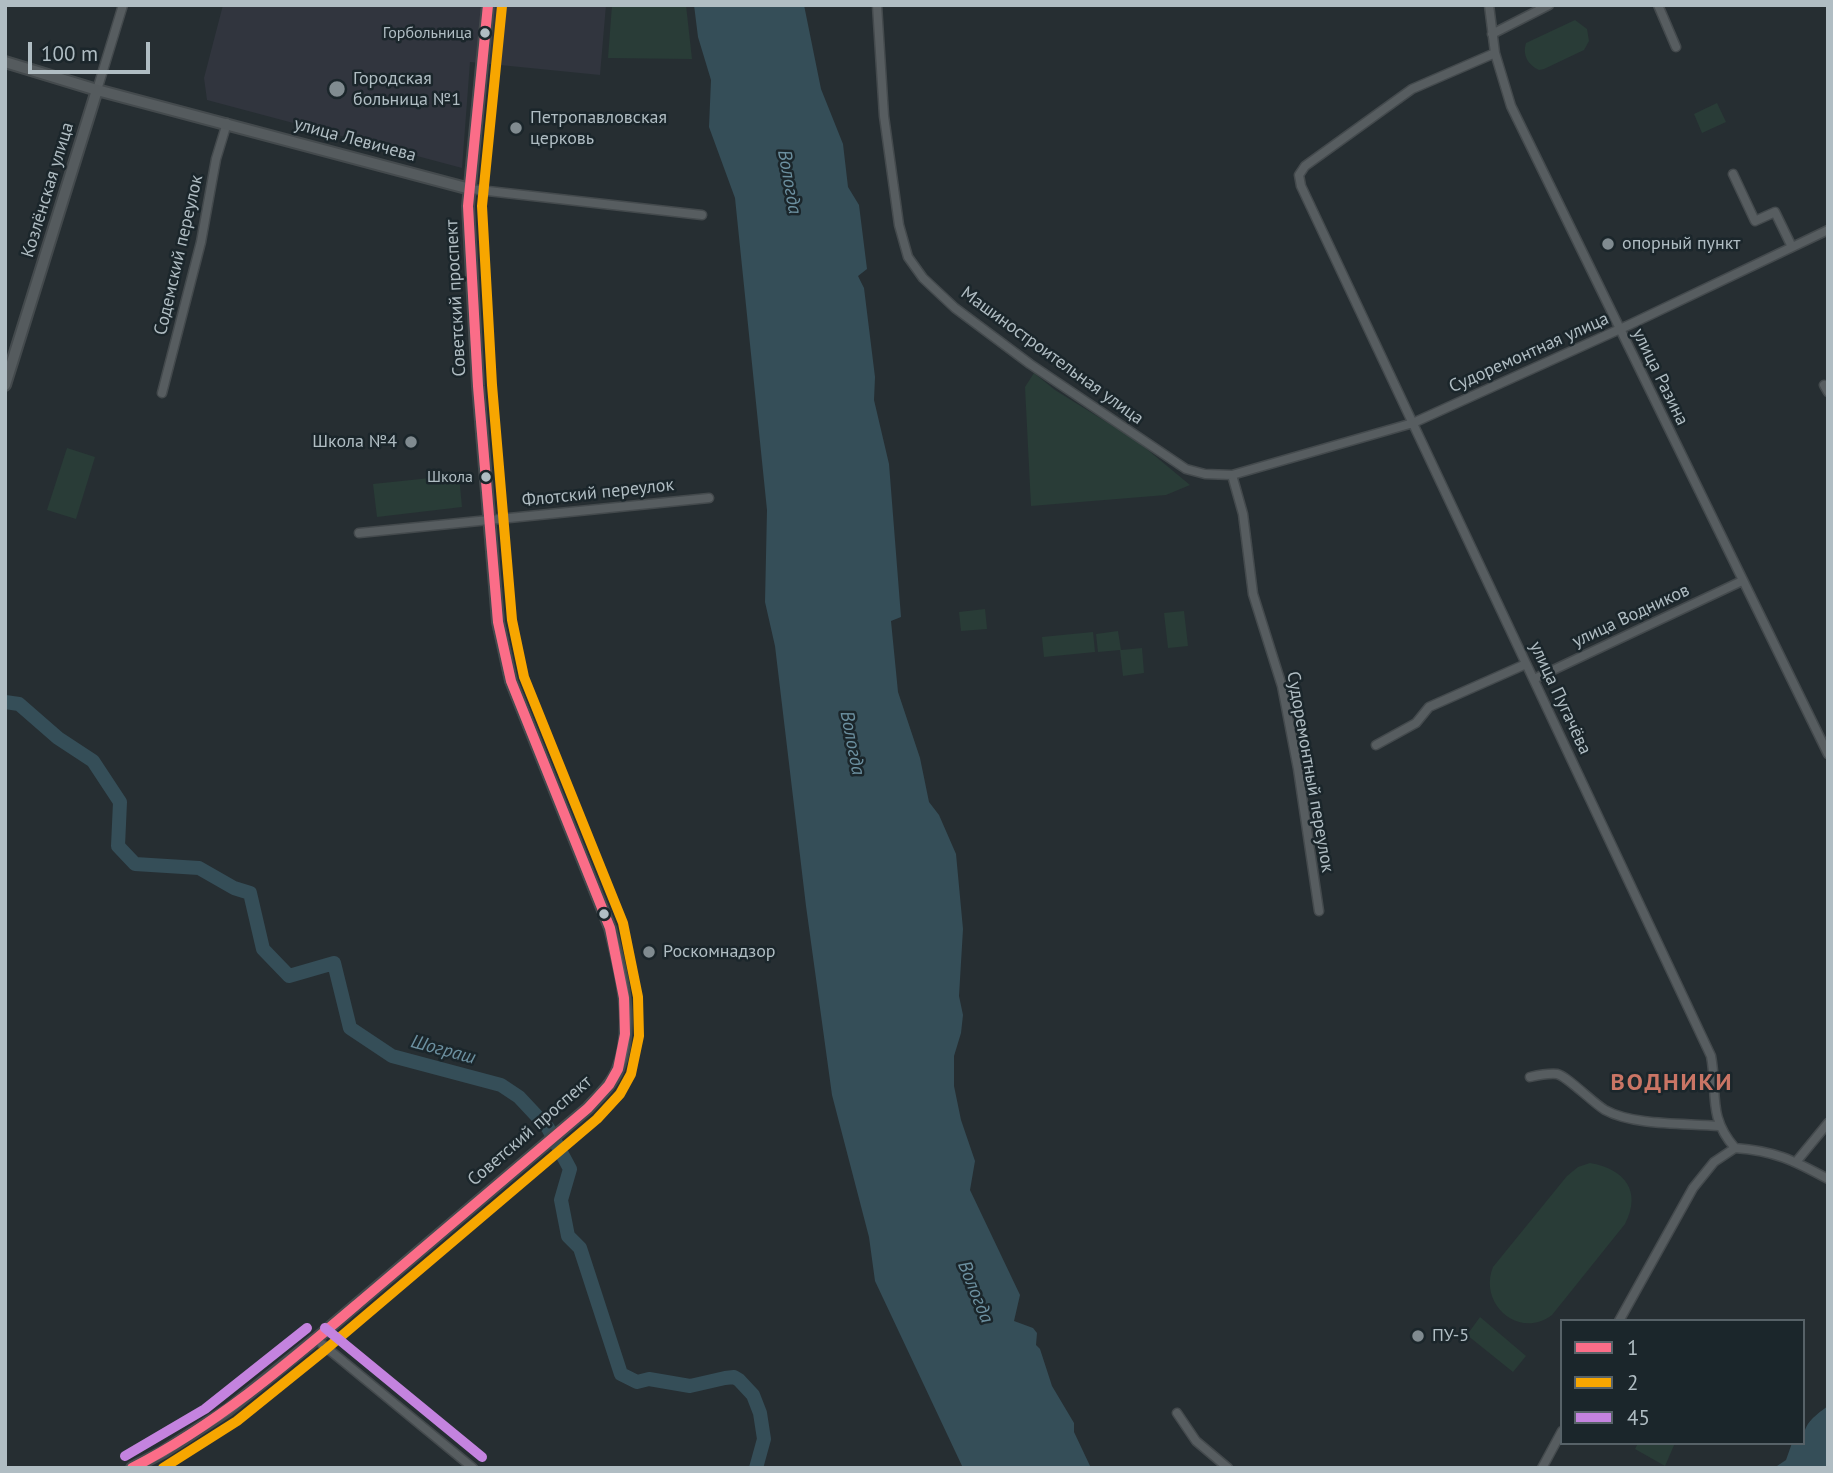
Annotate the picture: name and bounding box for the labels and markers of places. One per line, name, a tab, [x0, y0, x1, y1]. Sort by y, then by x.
place label: Горбольница	[383, 23, 472, 43]
marker: Горбольница	[478, 26, 492, 40]
place label: Городская больница №1	[353, 68, 461, 110]
marker: Городская больница №1	[327, 79, 347, 99]
place label: Петропавловская церковь	[530, 107, 667, 150]
marker: Петропавловская церковь	[508, 120, 524, 136]
place label: опорный пункт	[1622, 233, 1740, 255]
marker: опорный пункт	[1600, 236, 1616, 252]
place label: Школа №4	[312, 431, 397, 453]
marker: Школа №4	[403, 434, 419, 450]
place label: Школа	[427, 467, 473, 487]
marker: Школа	[479, 470, 493, 484]
unlabelled marker	[597, 907, 611, 921]
place label: Роскомнадзор	[663, 941, 776, 963]
marker: Роскомнадзор	[641, 944, 657, 960]
place label: ПУ-5	[1432, 1325, 1469, 1347]
marker: ПУ-5	[1410, 1328, 1426, 1344]

